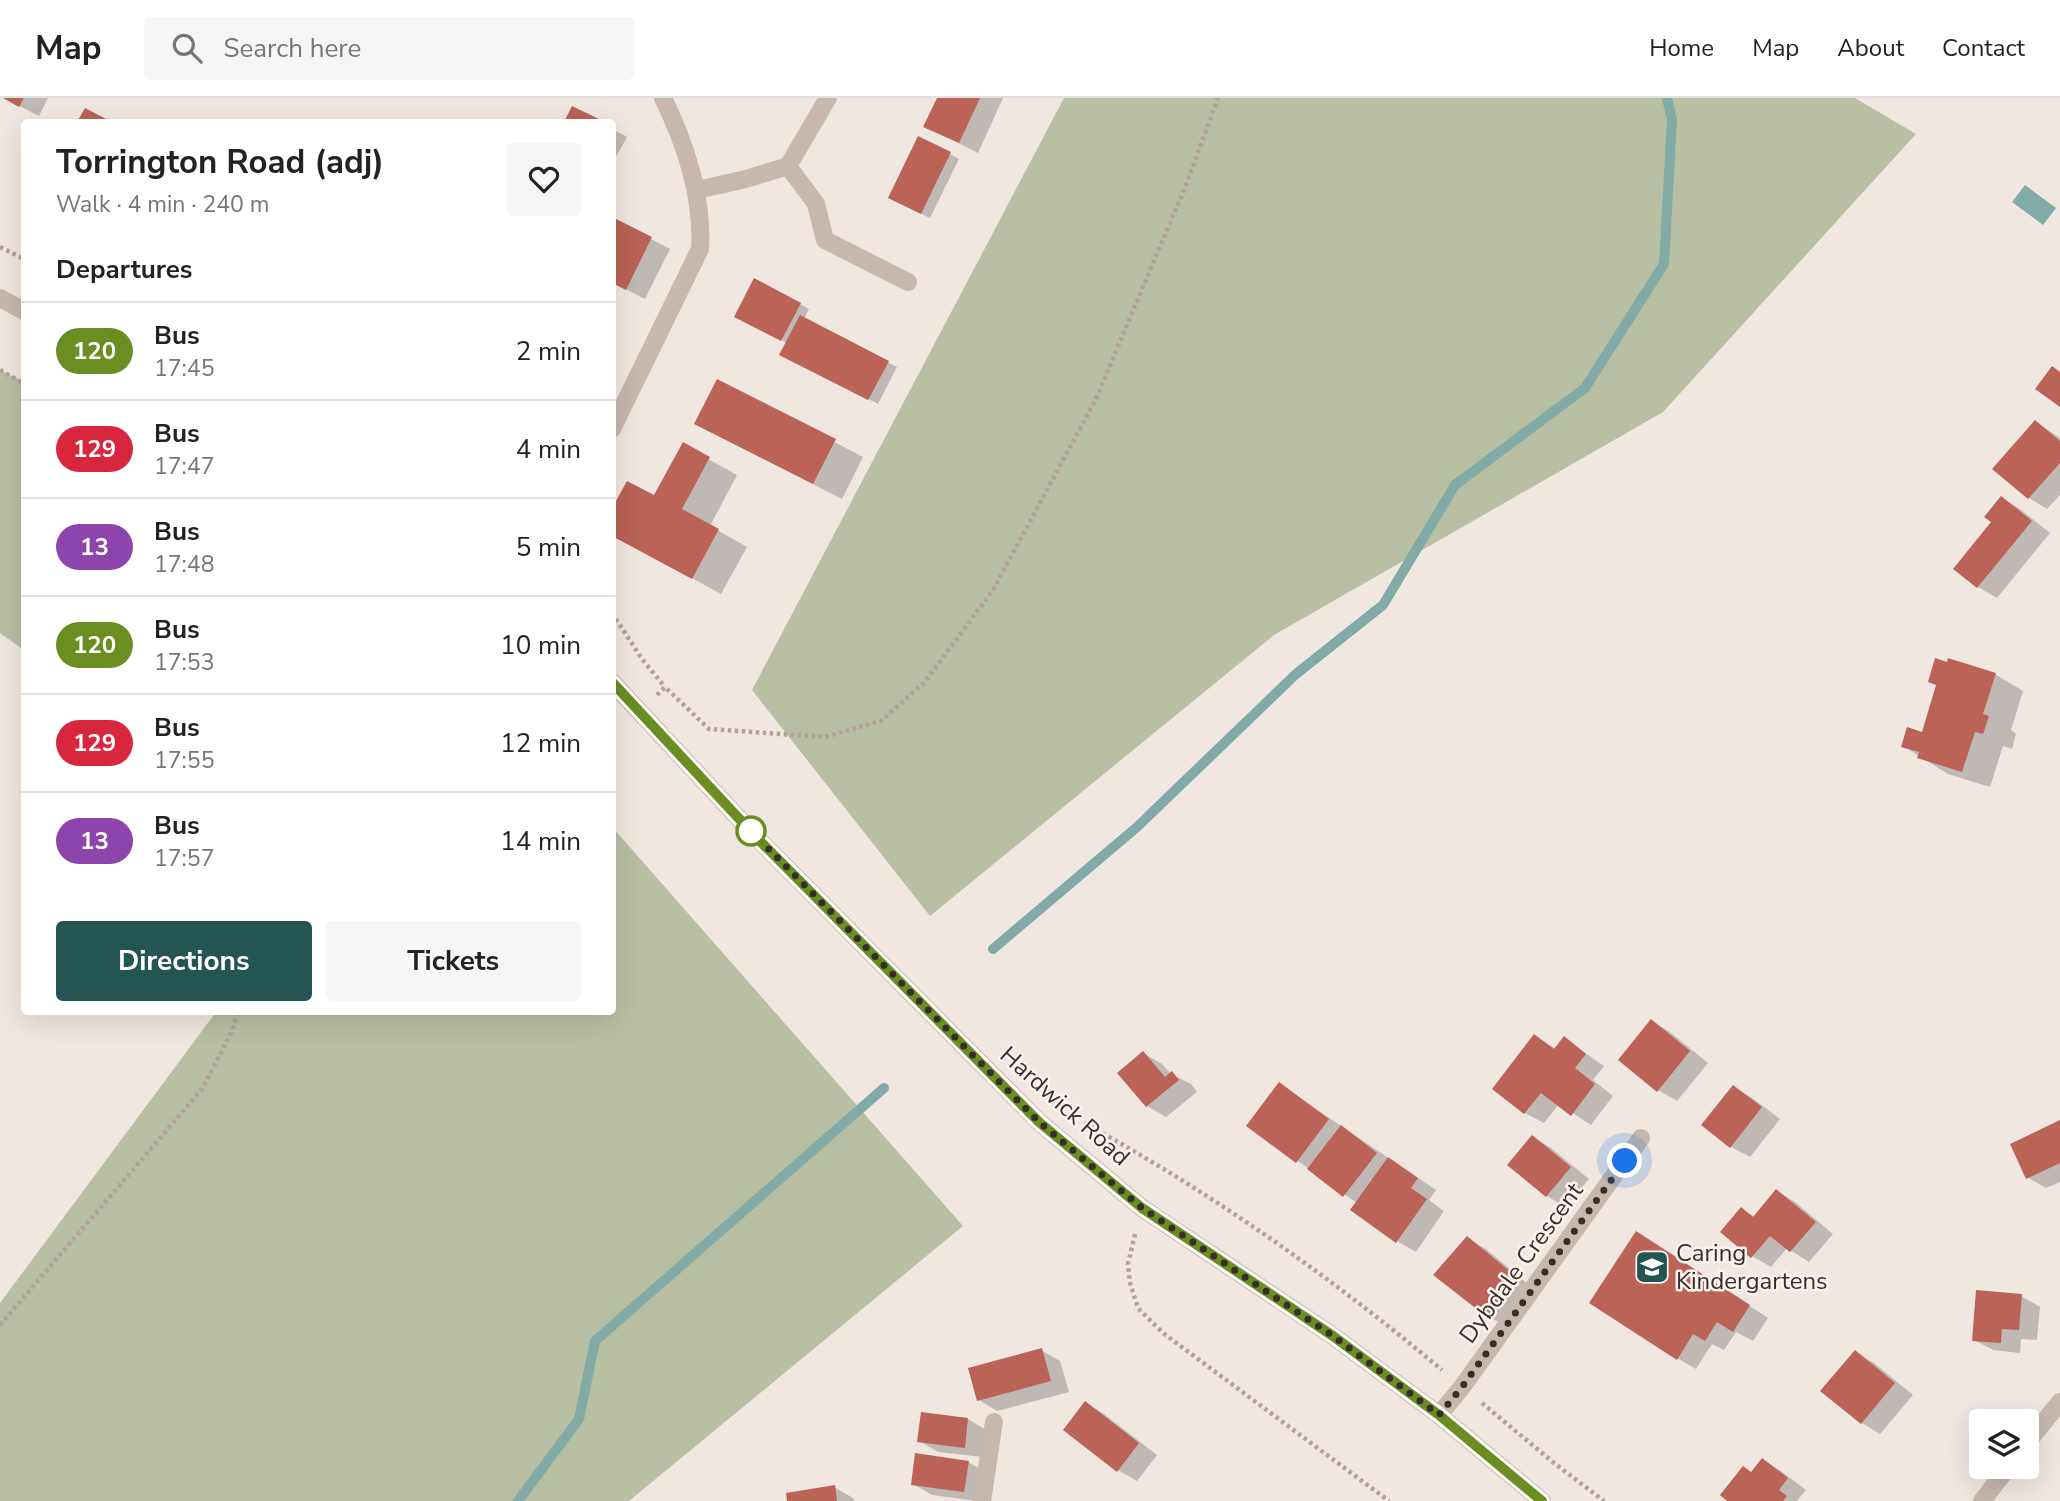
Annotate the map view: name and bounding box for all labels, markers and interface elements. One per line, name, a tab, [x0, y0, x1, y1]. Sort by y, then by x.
search box	[144, 17, 634, 80]
text: Map	[35, 26, 102, 71]
icon: search	[168, 29, 206, 67]
text: Search here	[224, 31, 361, 66]
text: Home	[1649, 32, 1714, 64]
text: Map	[1752, 32, 1799, 64]
text: About	[1837, 32, 1904, 64]
text: Contact	[1942, 32, 2025, 64]
text: Torrington Road (adj)	[56, 140, 384, 185]
button: heart	[507, 142, 581, 216]
text: Walk · 4 min · 240 m	[56, 189, 269, 220]
text: Departures	[56, 252, 192, 287]
text: Bus	[154, 318, 200, 353]
text: 2 min	[516, 334, 581, 369]
text: 120	[73, 335, 116, 367]
text: 17:45	[154, 353, 214, 384]
text: Bus	[154, 416, 200, 451]
text: 4 min	[516, 432, 581, 467]
text: 129	[73, 433, 116, 465]
text: 17:47	[154, 451, 214, 482]
text: Bus	[154, 514, 200, 549]
text: 5 min	[516, 530, 581, 565]
text: 13	[80, 531, 109, 563]
text: 17:48	[154, 549, 214, 580]
text: Bus	[154, 612, 200, 647]
text: 10 min	[500, 628, 581, 663]
text: 120	[73, 629, 116, 661]
text: 17:53	[154, 647, 214, 678]
text: Bus	[154, 710, 200, 745]
text: 12 min	[500, 726, 581, 761]
text: 129	[73, 727, 116, 759]
text: 17:55	[154, 745, 214, 776]
text: Bus	[154, 808, 200, 843]
unlabelled marker	[736, 816, 766, 846]
text: 14 min	[500, 824, 581, 859]
text: 13	[80, 825, 109, 857]
text: 17:57	[154, 843, 214, 874]
button: Directions	[56, 921, 312, 1001]
button: Tickets	[326, 921, 581, 1001]
street label: Hardwick Road	[993, 1039, 1137, 1173]
your location	[1607, 1143, 1642, 1178]
street label: Dybdale Crescent	[1452, 1176, 1591, 1350]
place label: Caring Kindergartens	[1676, 1237, 1828, 1297]
school or university icon: Caring Kindergartens	[1633, 1248, 1671, 1286]
map controls	[1969, 1409, 2039, 1479]
button: layers	[1969, 1409, 2039, 1479]

